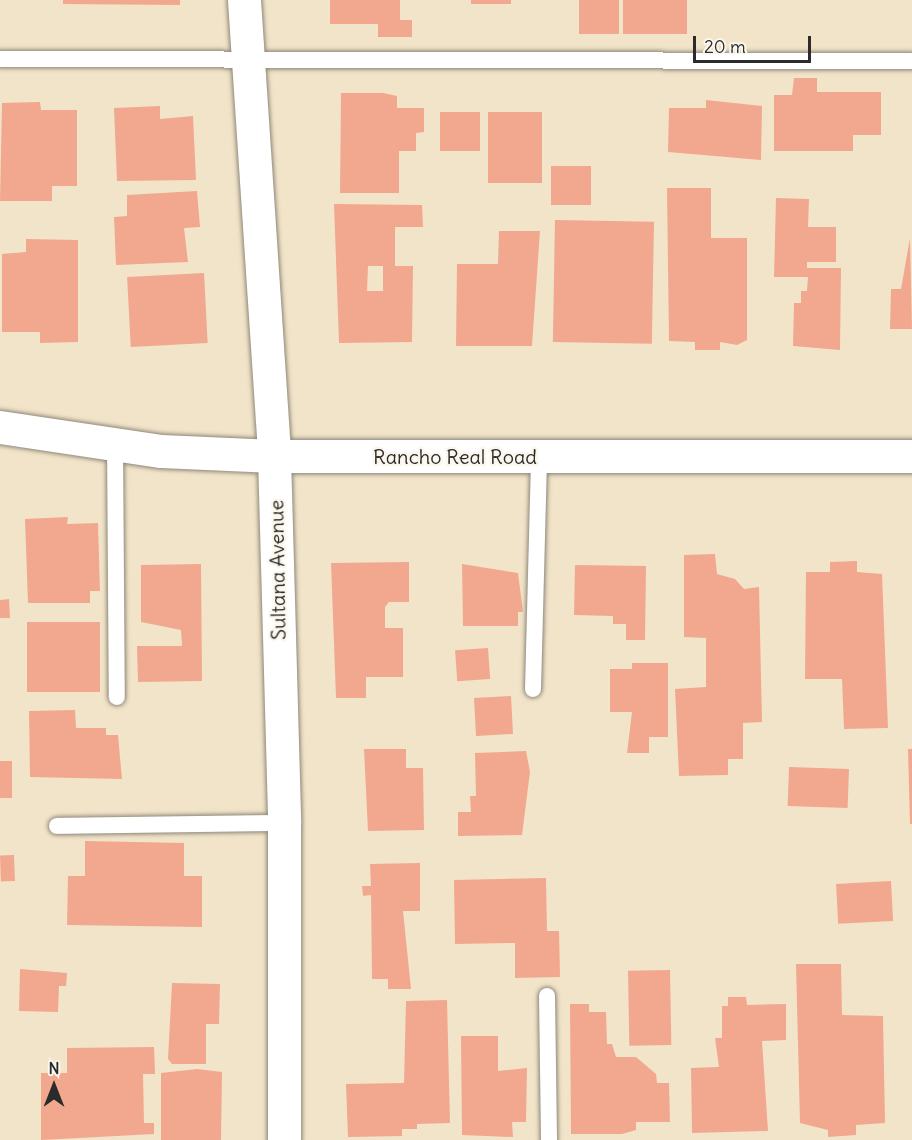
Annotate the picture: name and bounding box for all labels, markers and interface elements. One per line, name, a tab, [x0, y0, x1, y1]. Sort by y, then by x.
scale bar	[696, 24, 814, 62]
text: 20 m	[704, 35, 746, 58]
street label: Rancho Real Road	[373, 444, 537, 468]
street label: Sultana Avenue	[264, 500, 290, 640]
north arrow	[24, 1056, 84, 1116]
text: N	[48, 1058, 60, 1078]

